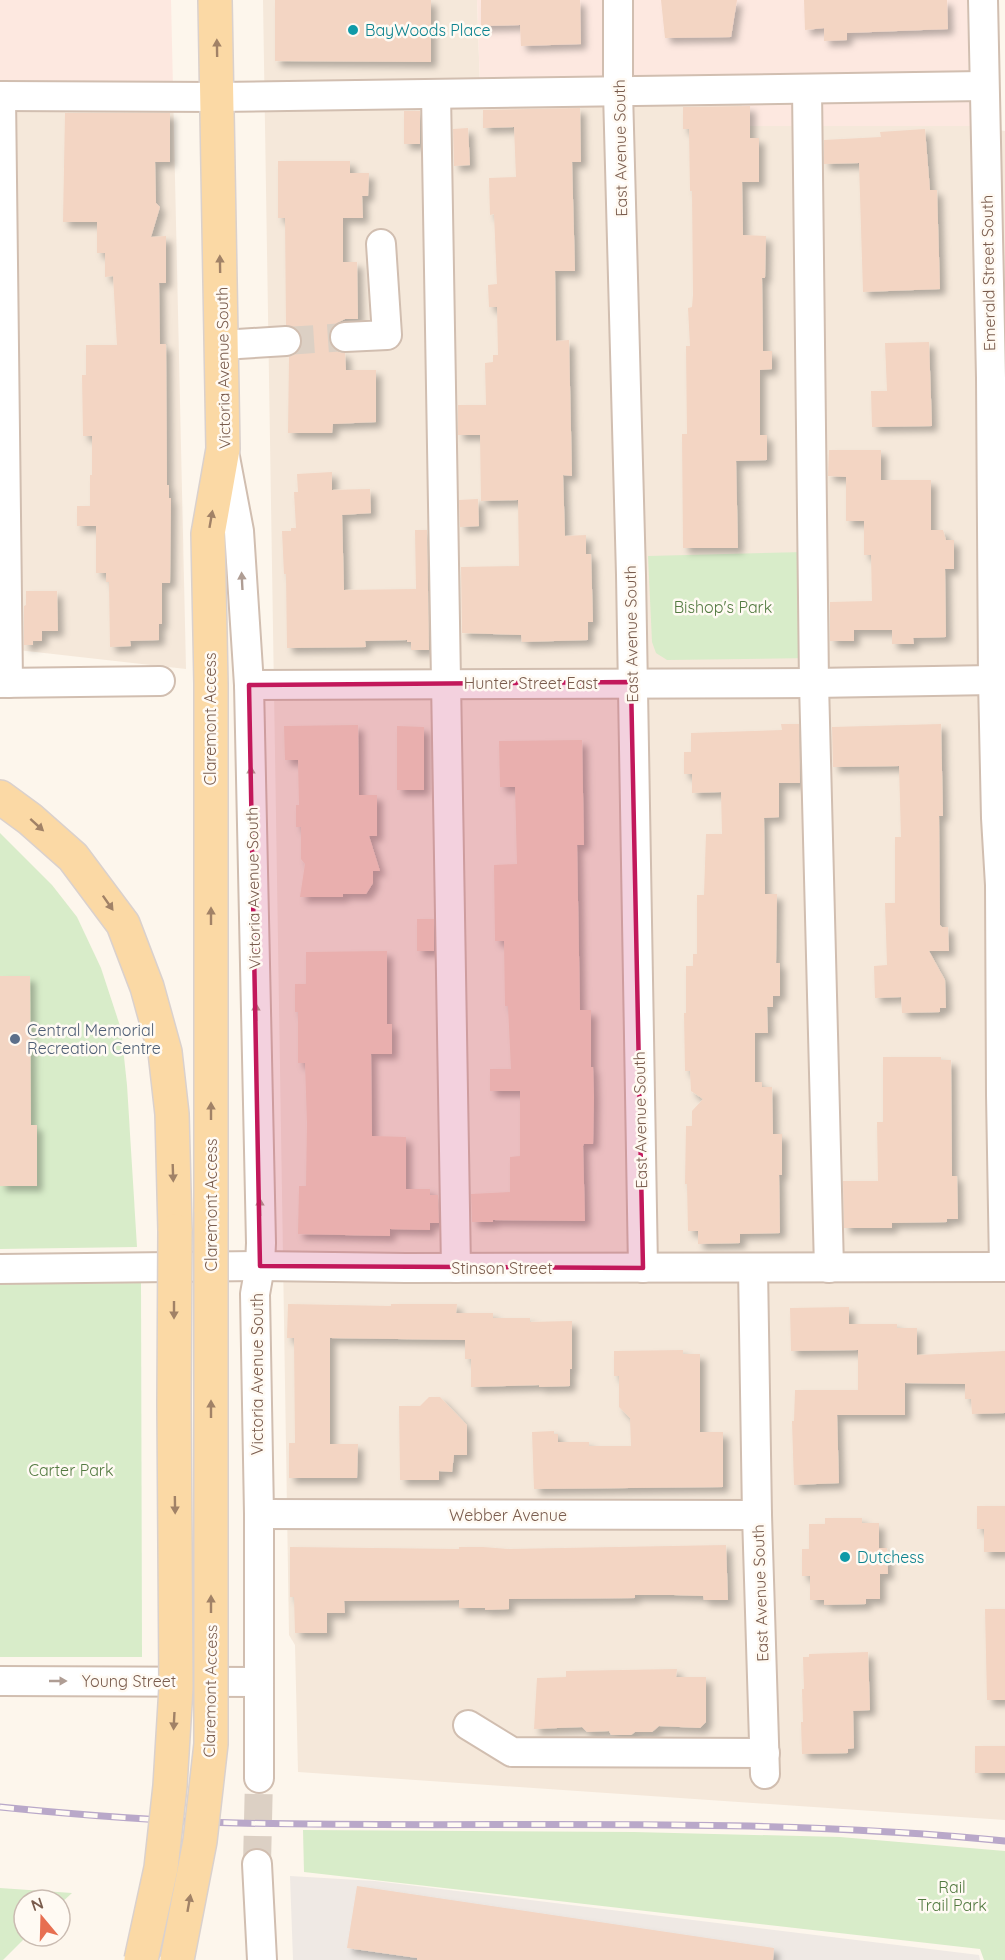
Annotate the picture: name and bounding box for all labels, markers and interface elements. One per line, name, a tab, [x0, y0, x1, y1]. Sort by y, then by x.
place label: BayWoods Place	[365, 20, 491, 40]
marker: BayWoods Place	[346, 23, 360, 37]
one-way arrow	[212, 39, 221, 58]
street label: East Avenue South	[609, 79, 631, 217]
street label: Emerald Street South	[977, 195, 999, 351]
one-way arrow	[216, 255, 225, 274]
street label: Victoria Avenue South	[212, 287, 234, 449]
one-way arrow	[207, 509, 216, 528]
street label: East Avenue South	[620, 565, 642, 703]
one-way arrow	[238, 571, 247, 590]
park label: Bishop's Park	[674, 597, 772, 617]
street label: Claremont Access	[200, 653, 220, 785]
street label: Hunter Street East	[464, 673, 598, 693]
one-way arrow	[246, 766, 255, 785]
street label: Victoria Avenue South	[242, 807, 264, 969]
one-way arrow	[30, 818, 45, 832]
one-way arrow	[102, 895, 114, 911]
one-way arrow	[206, 907, 216, 926]
one-way arrow	[251, 1003, 261, 1022]
place label: Central Memorial Recreation Centre	[27, 1020, 161, 1058]
marker: Central Memorial Recreation Centre	[8, 1032, 22, 1046]
street label: East Avenue South	[629, 1051, 651, 1189]
one-way arrow	[206, 1102, 216, 1121]
street label: Claremont Access	[201, 1139, 221, 1271]
one-way arrow	[169, 1163, 178, 1182]
one-way arrow	[256, 1198, 265, 1217]
street label: Stinson Street	[451, 1258, 553, 1278]
street label: Victoria Avenue South	[247, 1293, 267, 1455]
one-way arrow	[170, 1301, 179, 1320]
one-way arrow	[206, 1400, 216, 1419]
park label: Carter Park	[28, 1460, 114, 1480]
one-way arrow	[170, 1496, 180, 1515]
street label: Webber Avenue	[449, 1505, 567, 1525]
street label: East Avenue South	[748, 1524, 772, 1662]
place label: Dutchess	[857, 1547, 924, 1567]
marker: Dutchess	[838, 1550, 852, 1564]
one-way arrow	[207, 1595, 216, 1614]
street label: Claremont Access	[199, 1624, 221, 1758]
street label: Young Street	[82, 1671, 176, 1691]
one-way arrow	[49, 1676, 68, 1686]
one-way arrow	[170, 1712, 179, 1731]
park label: Rail Trail Park	[917, 1877, 987, 1915]
north arrow	[12, 1888, 72, 1948]
text: N	[28, 1892, 46, 1915]
one-way arrow	[185, 1893, 194, 1912]

